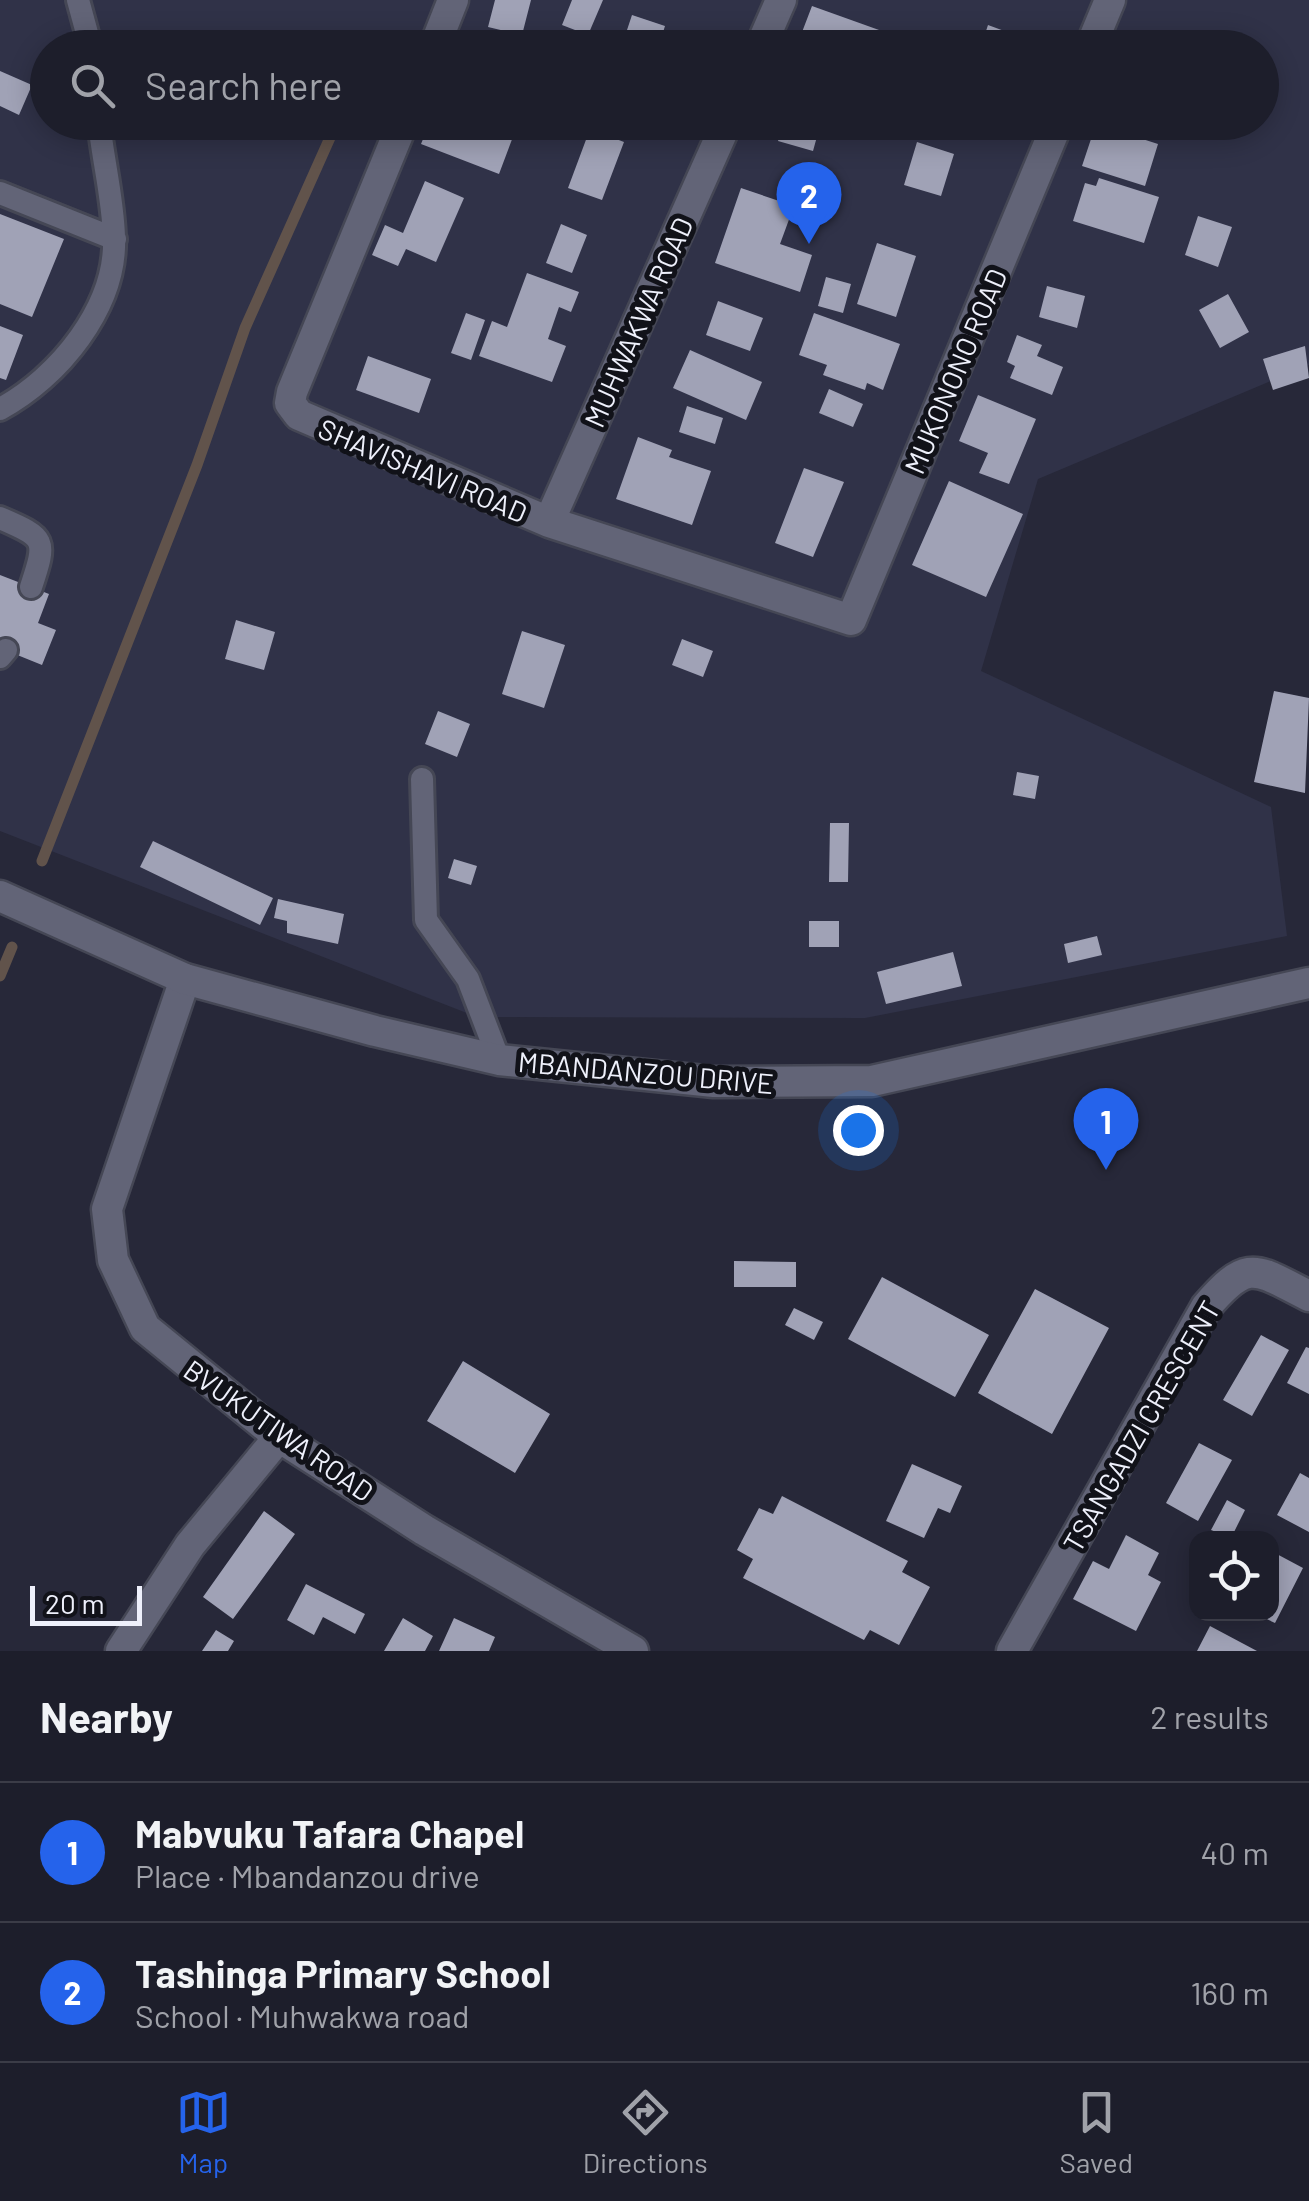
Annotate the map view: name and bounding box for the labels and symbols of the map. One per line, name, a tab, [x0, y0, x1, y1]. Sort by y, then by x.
pin: 2	[776, 162, 842, 244]
street label: MUHWAKWA ROAD	[577, 212, 699, 432]
street label: MUKONONO ROAD	[896, 263, 1014, 479]
street label: SHAVISHAVI ROAD	[314, 411, 532, 529]
street label: MBANDANZOU DRIVE	[517, 1044, 775, 1100]
pin: 1	[1074, 1088, 1138, 1170]
your location	[833, 1105, 884, 1156]
street label: TSANGADZI CRESCENT	[1055, 1295, 1227, 1557]
street label: BVUKUTIWA ROAD	[178, 1352, 380, 1508]
scale bar	[30, 1581, 142, 1626]

